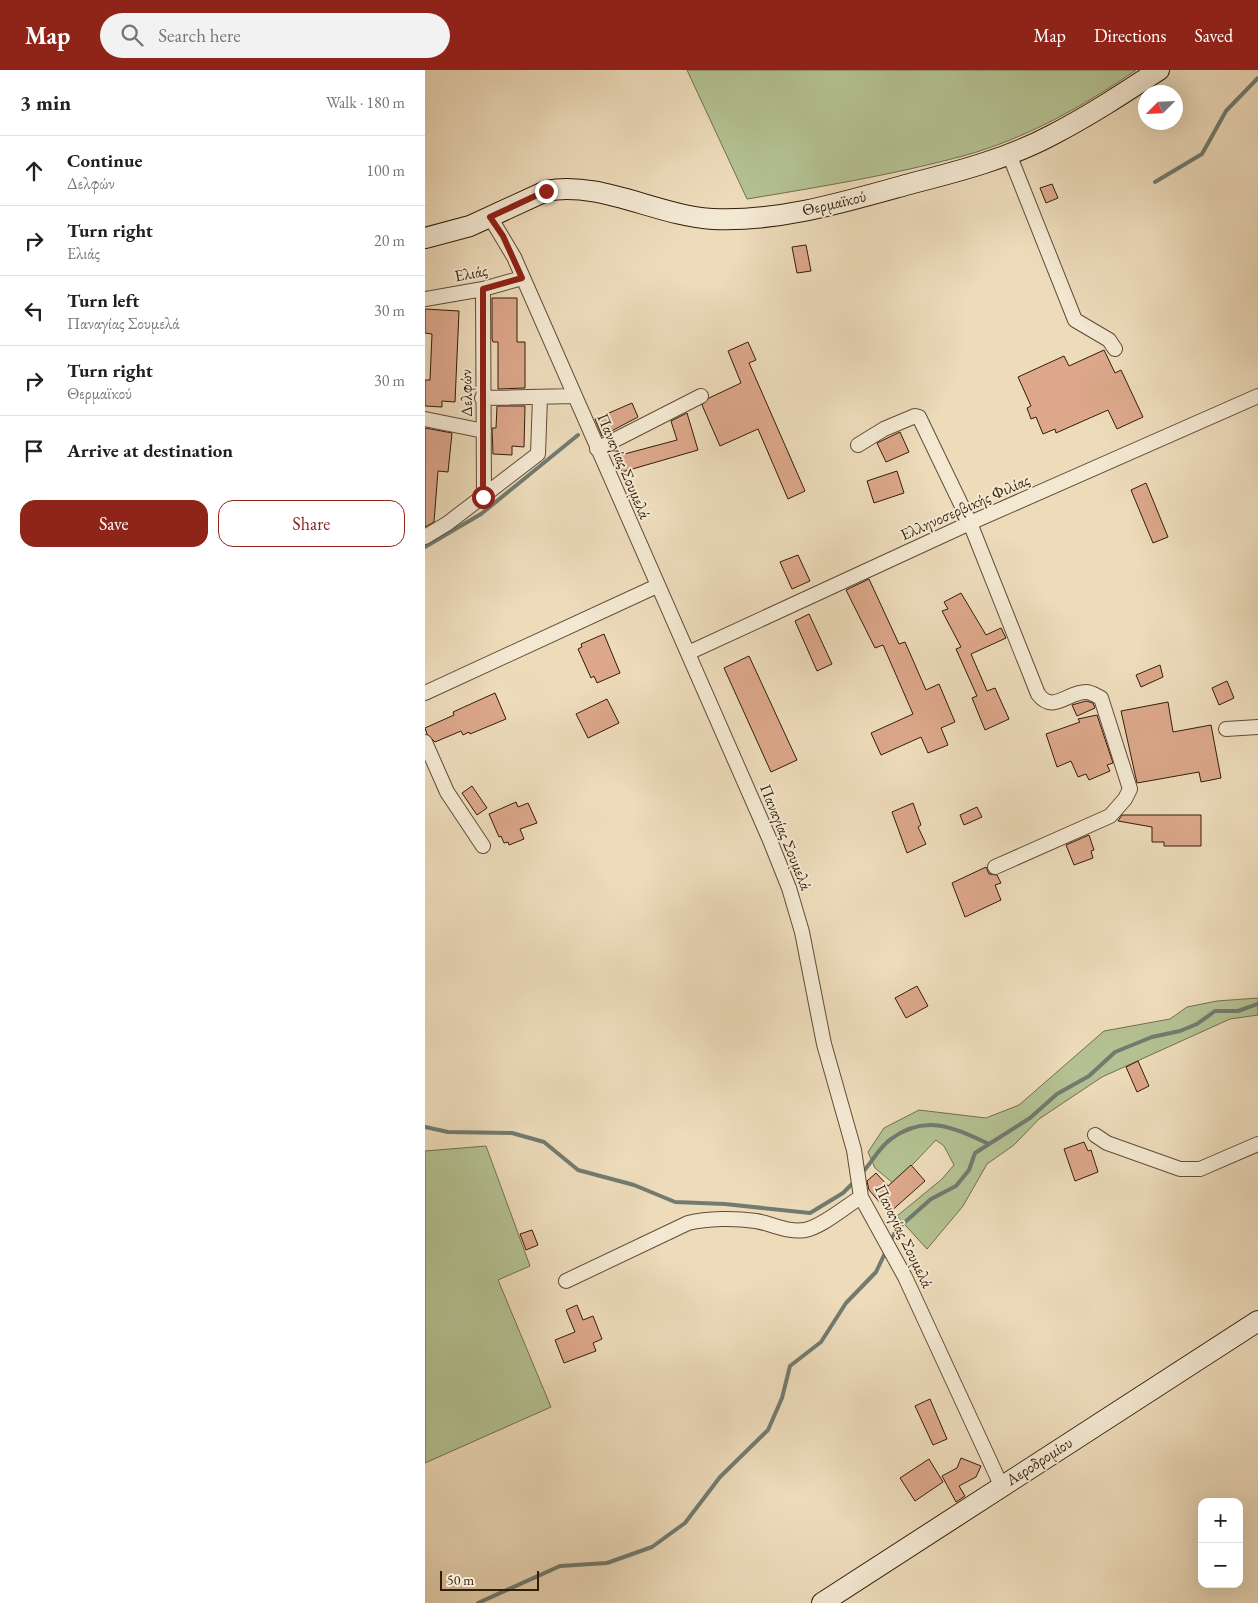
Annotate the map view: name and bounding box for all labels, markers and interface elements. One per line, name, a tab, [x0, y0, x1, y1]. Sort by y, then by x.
search box	[100, 13, 450, 58]
text: Map	[25, 20, 70, 51]
icon: search	[118, 21, 146, 49]
text: Search here	[158, 23, 241, 48]
text: Map	[1034, 24, 1066, 47]
text: Directions	[1094, 24, 1166, 47]
text: Saved	[1194, 24, 1233, 47]
north arrow	[1138, 85, 1183, 130]
text: 3 min	[20, 89, 71, 116]
text: Walk · 180 m	[326, 92, 405, 113]
text: Continue	[67, 148, 142, 173]
icon: ahead	[20, 157, 48, 185]
text: 100 m	[366, 160, 405, 181]
text: Δελφών	[67, 173, 115, 194]
route end	[535, 180, 558, 203]
street label: Θερμαϊκού	[800, 185, 868, 221]
text: Turn right	[67, 218, 153, 243]
icon: right	[20, 227, 48, 255]
text: 20 m	[374, 230, 405, 251]
text: Ελιάς	[67, 243, 100, 264]
street label: Ελιάς	[453, 259, 490, 286]
text: Turn left	[67, 288, 139, 313]
icon: left	[20, 297, 48, 325]
text: 30 m	[374, 300, 405, 321]
text: Παναγίας Σουμελά	[67, 313, 180, 334]
text: Turn right	[67, 358, 153, 383]
icon: right	[20, 367, 48, 395]
street label: Δελφών	[455, 369, 477, 417]
text: 30 m	[374, 370, 405, 391]
text: Θερμαϊκού	[67, 383, 132, 404]
street label: Παναγίας Σουμελά	[592, 410, 656, 523]
icon: arrive	[20, 437, 48, 465]
text: Arrive at destination	[67, 438, 233, 463]
street label: Ελληνοσερβικής Φιλίας	[897, 469, 1033, 545]
route start	[472, 486, 495, 509]
button: Save	[20, 500, 208, 547]
button: Share	[218, 500, 405, 547]
street label: Παναγίας Σουμελά	[755, 781, 817, 894]
street label: Παναγίας Σουμελά	[870, 1181, 938, 1292]
street label: Αεροδρομίου	[1001, 1432, 1076, 1491]
map controls	[1198, 1498, 1243, 1588]
button: +	[1198, 1498, 1243, 1543]
button: −	[1198, 1543, 1243, 1588]
scale bar	[440, 1568, 539, 1591]
text: 50 m	[447, 1571, 474, 1589]

